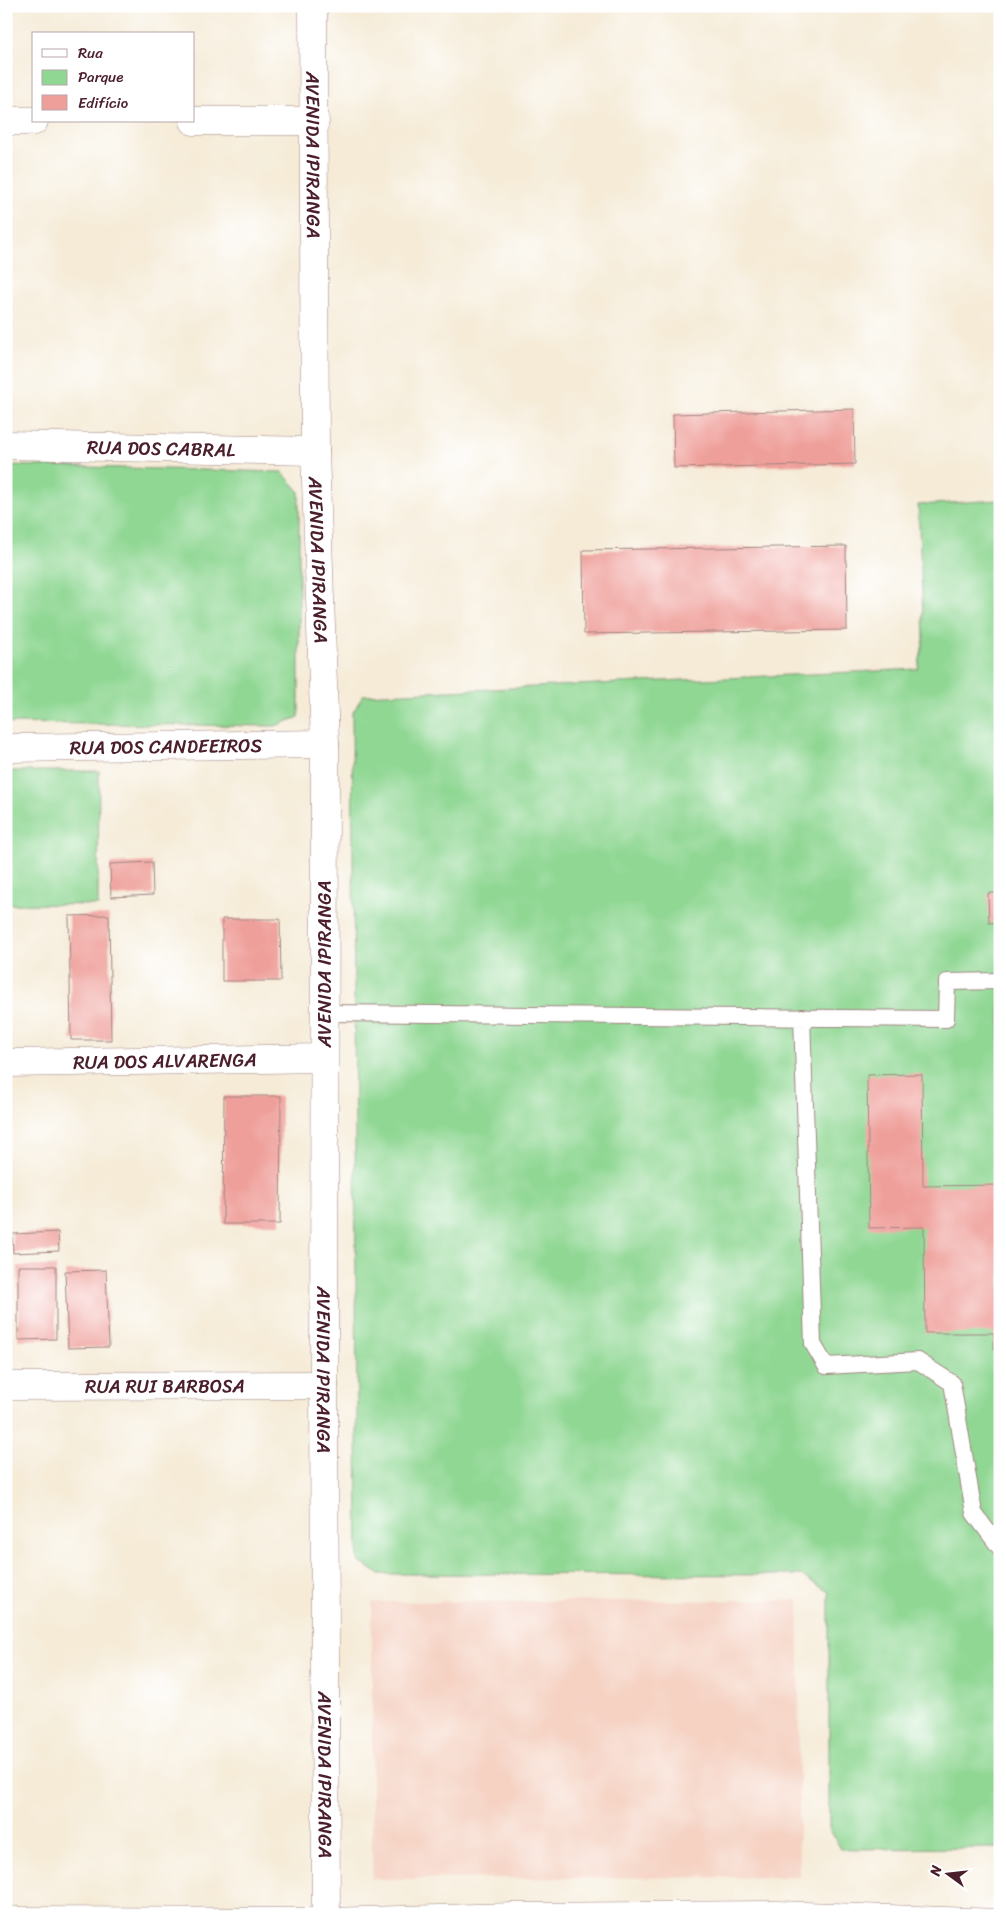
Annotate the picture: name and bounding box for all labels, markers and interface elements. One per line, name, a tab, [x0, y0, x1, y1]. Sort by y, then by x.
legend	[32, 32, 195, 122]
text: Rua	[78, 40, 103, 66]
text: Parque	[78, 64, 123, 90]
street label: AVENIDA IPIRANGA	[296, 70, 330, 239]
text: Edifício	[78, 90, 129, 116]
street label: RUA DOS CABRAL	[87, 431, 236, 466]
street label: AVENIDA IPIRANGA	[299, 475, 338, 644]
street label: RUA DOS CANDEEIROS	[69, 729, 263, 764]
street label: AVENIDA IPIRANGA	[308, 880, 341, 1049]
street label: RUA DOS ALVARENGA	[73, 1043, 257, 1079]
street label: AVENIDA IPIRANGA	[307, 1285, 340, 1453]
street label: RUA RUI BARBOSA	[85, 1369, 245, 1403]
street label: AVENIDA IPIRANGA	[308, 1690, 342, 1858]
north arrow	[924, 1850, 974, 1900]
text: N	[922, 1863, 949, 1880]

